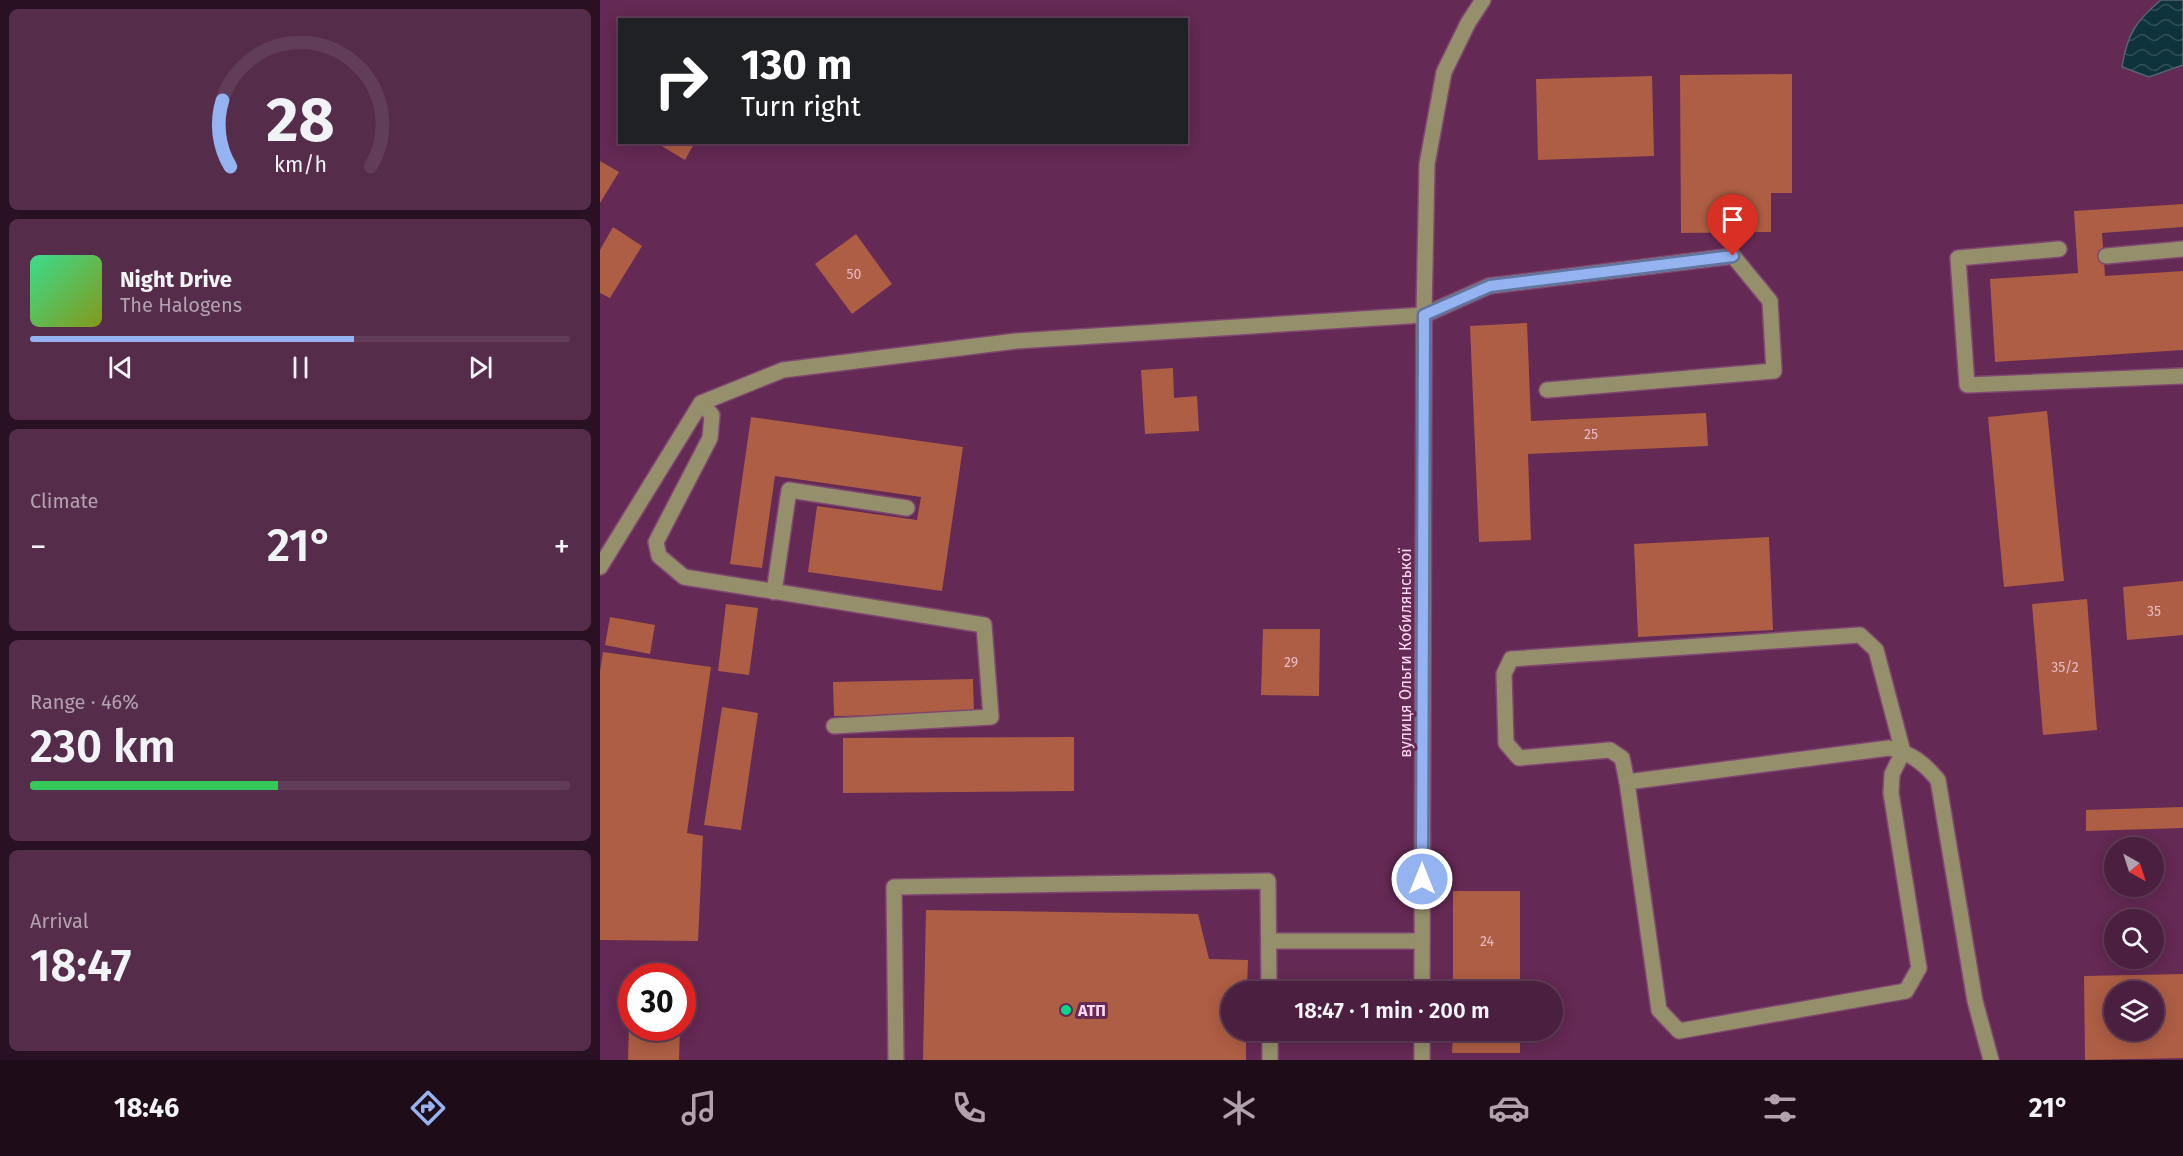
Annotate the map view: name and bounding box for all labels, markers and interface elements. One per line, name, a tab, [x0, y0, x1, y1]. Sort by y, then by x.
text: 130 m	[741, 40, 852, 90]
icon: right	[642, 42, 720, 120]
text: 28	[266, 83, 334, 158]
text: Turn right	[741, 91, 861, 123]
text: km/h	[273, 152, 327, 178]
pin	[1707, 194, 1758, 256]
icon: arrive	[1716, 203, 1749, 236]
text: Night Drive	[120, 266, 232, 293]
house number: 50	[847, 266, 862, 283]
text: The Halogens	[120, 293, 242, 317]
icon: previous	[104, 351, 137, 384]
icon: pause	[284, 351, 317, 384]
icon: next	[464, 351, 497, 384]
house number: 25	[1584, 426, 1598, 443]
text: Climate	[30, 489, 98, 513]
text: 21°	[267, 519, 333, 573]
text: −	[30, 527, 47, 567]
text: +	[554, 527, 570, 567]
street label: вулиця Ольги Кобилянської	[1396, 548, 1415, 758]
house number: 35	[2147, 603, 2161, 620]
house number: 29	[1284, 654, 1298, 671]
house number: 35/2	[2051, 659, 2079, 676]
text: Range · 46%	[30, 690, 139, 714]
text: 230 km	[30, 720, 176, 774]
north arrow	[2104, 837, 2164, 897]
map controls	[2104, 837, 2164, 1041]
position arrow	[1390, 847, 1454, 911]
text: Arrival	[30, 909, 89, 933]
button: search	[2104, 909, 2164, 969]
house number: 24	[1480, 933, 1495, 950]
text: 18:47	[30, 939, 132, 993]
speed limit sign: 30	[618, 963, 696, 1041]
button: layers	[2104, 981, 2164, 1041]
text: 18:47 · 1 min · 200 m	[1294, 997, 1490, 1024]
place label: АТП	[1077, 1001, 1106, 1020]
marker: АТП	[1059, 1003, 1073, 1017]
icon: directions	[407, 1087, 449, 1129]
icon: music	[678, 1087, 720, 1129]
icon: phone	[948, 1087, 990, 1129]
icon: climate	[1218, 1087, 1260, 1129]
icon: car	[1488, 1087, 1530, 1129]
icon: filters	[1759, 1087, 1801, 1129]
text: 18:46	[114, 1092, 179, 1124]
text: 21°	[2029, 1092, 2069, 1124]

